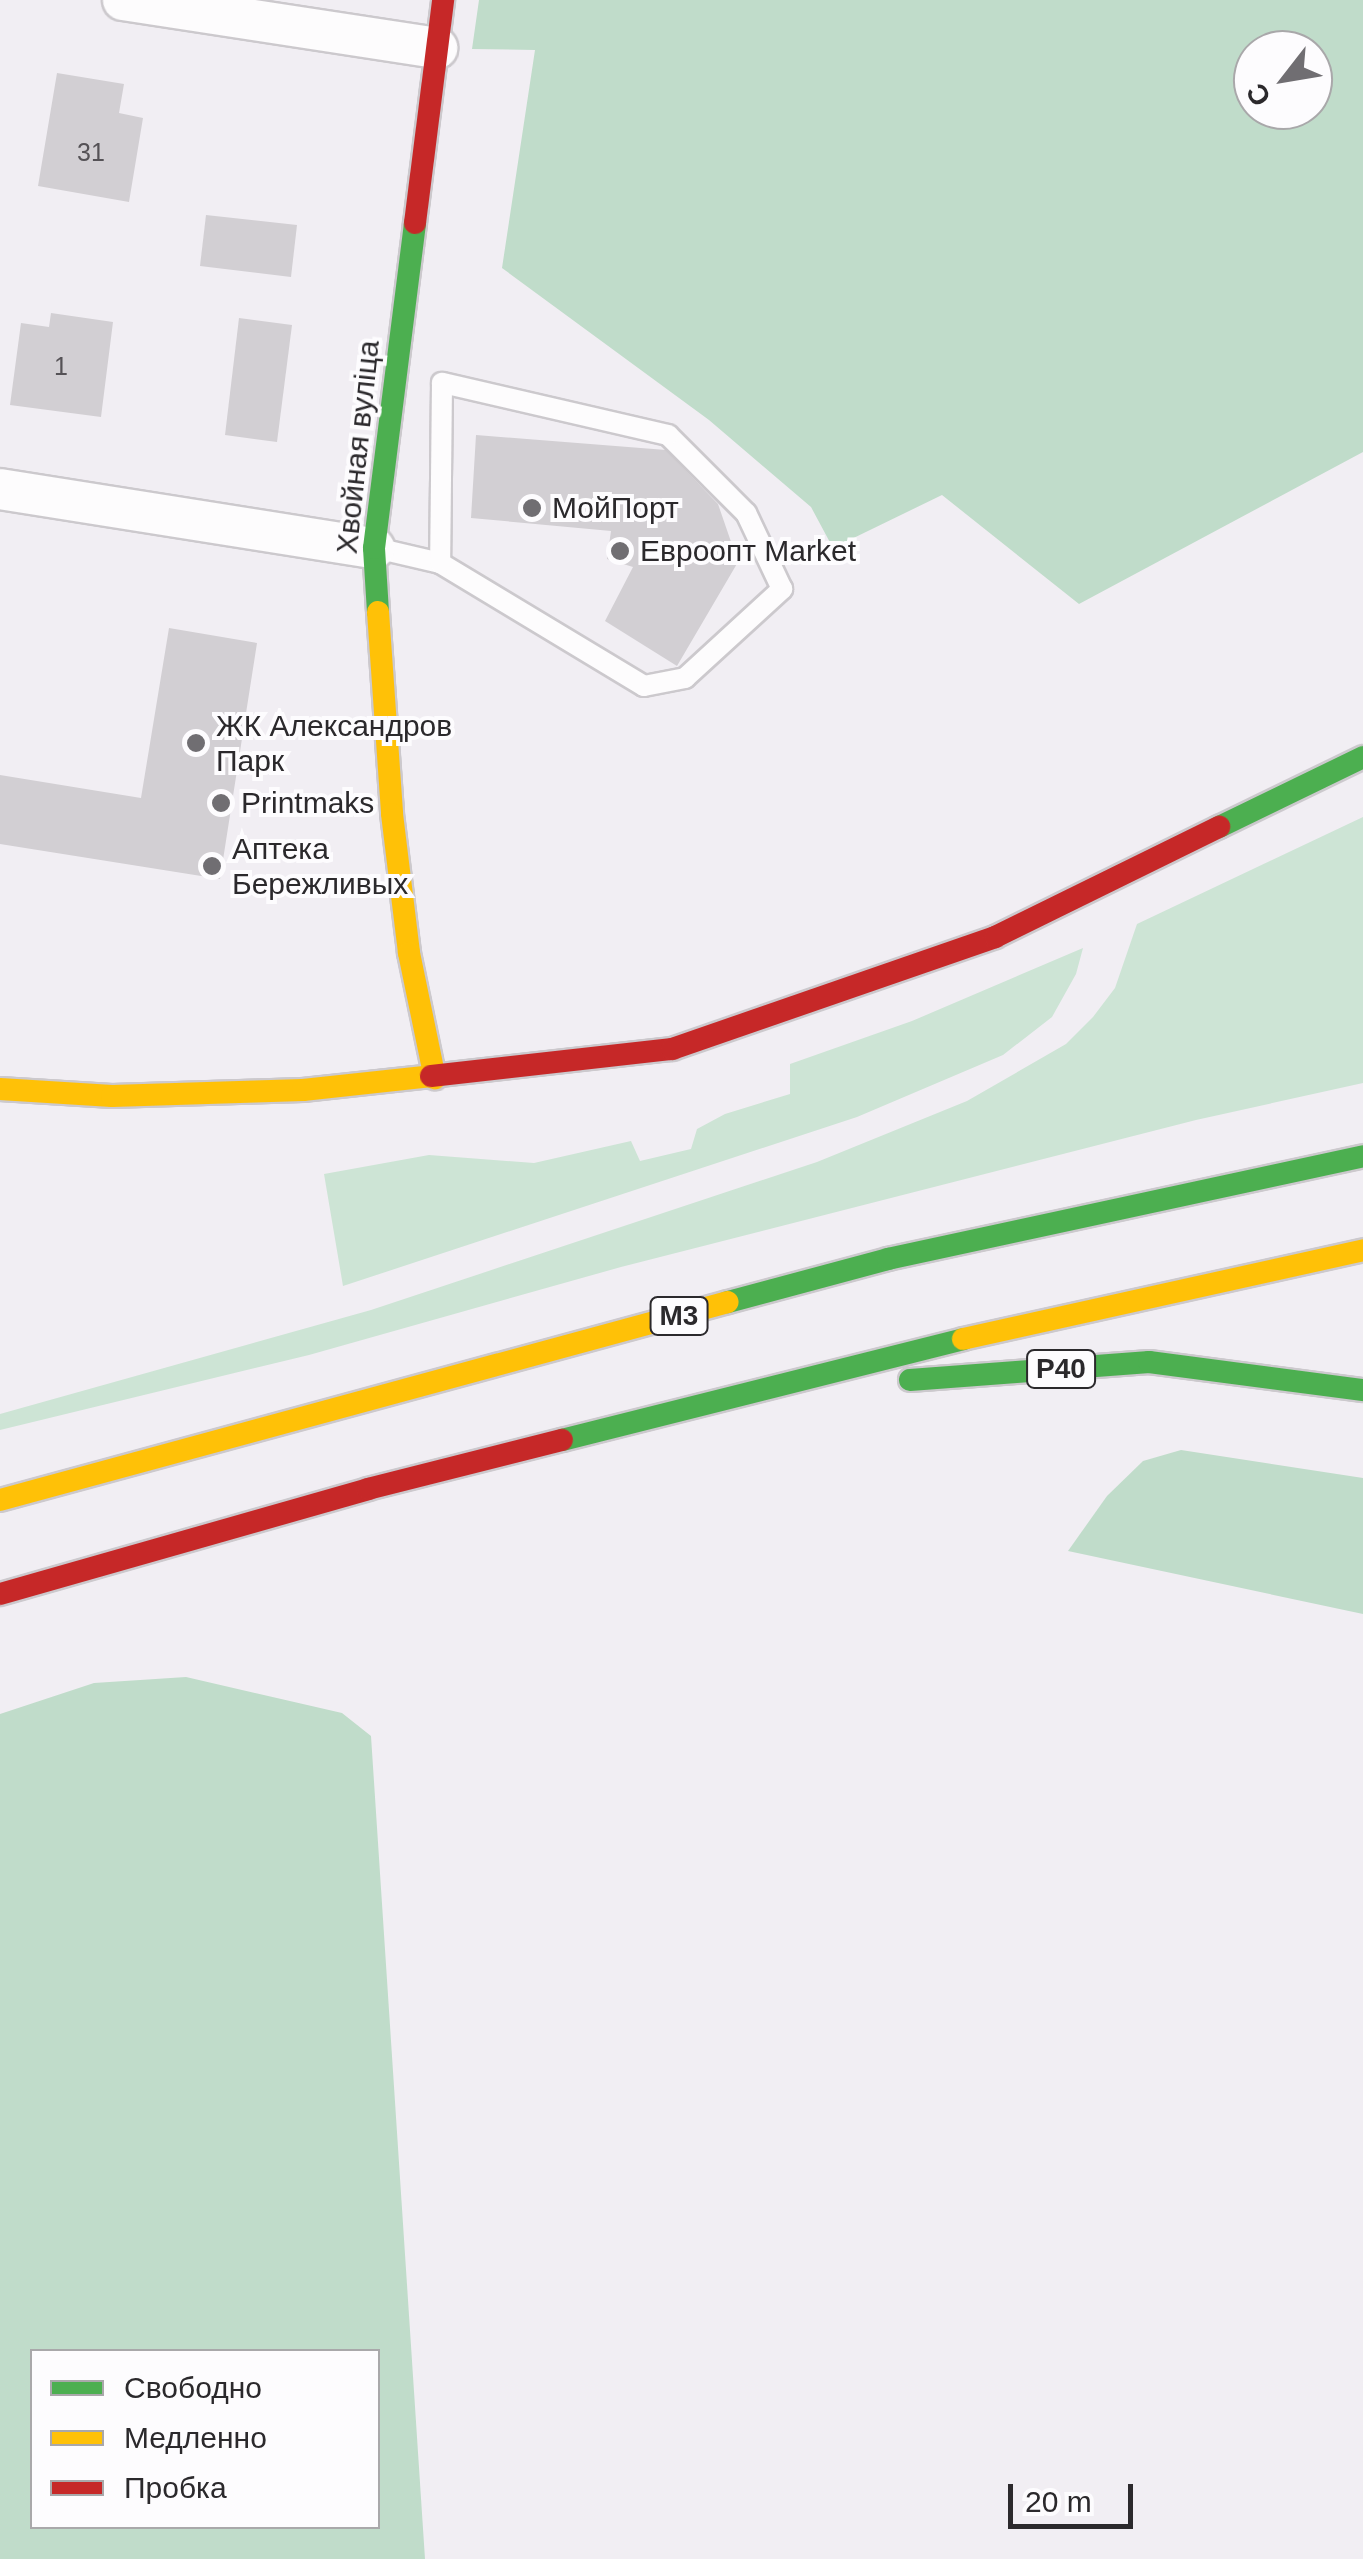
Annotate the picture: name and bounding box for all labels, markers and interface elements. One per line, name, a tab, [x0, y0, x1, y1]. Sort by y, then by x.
north arrow	[1233, 30, 1333, 130]
text: С	[1240, 78, 1277, 111]
house number: 31	[77, 137, 105, 167]
street label: Хвойная вуліца	[329, 338, 387, 556]
house number: 1	[54, 351, 68, 381]
place label: МойПорт	[552, 490, 679, 526]
marker: МойПорт	[521, 497, 543, 519]
place label: Евроопт Market	[640, 533, 856, 569]
marker: Евроопт Market	[609, 540, 631, 562]
place label: ЖК Александров Парк	[216, 708, 452, 778]
marker: ЖК Александров Парк	[185, 732, 207, 754]
place label: Printmaks	[241, 785, 374, 821]
marker: Printmaks	[210, 792, 232, 814]
place label: Аптека Бережливых	[232, 831, 408, 902]
marker: Аптека Бережливых	[201, 855, 223, 877]
road number: М3	[649, 1293, 709, 1339]
road number: Р40	[1026, 1346, 1096, 1392]
legend	[30, 2349, 380, 2529]
text: Свободно	[124, 2371, 262, 2404]
text: Медленно	[124, 2421, 267, 2454]
scale bar	[1013, 2464, 1138, 2526]
text: Пробка	[124, 2471, 227, 2504]
text: 20 m	[1025, 2485, 1092, 2518]

